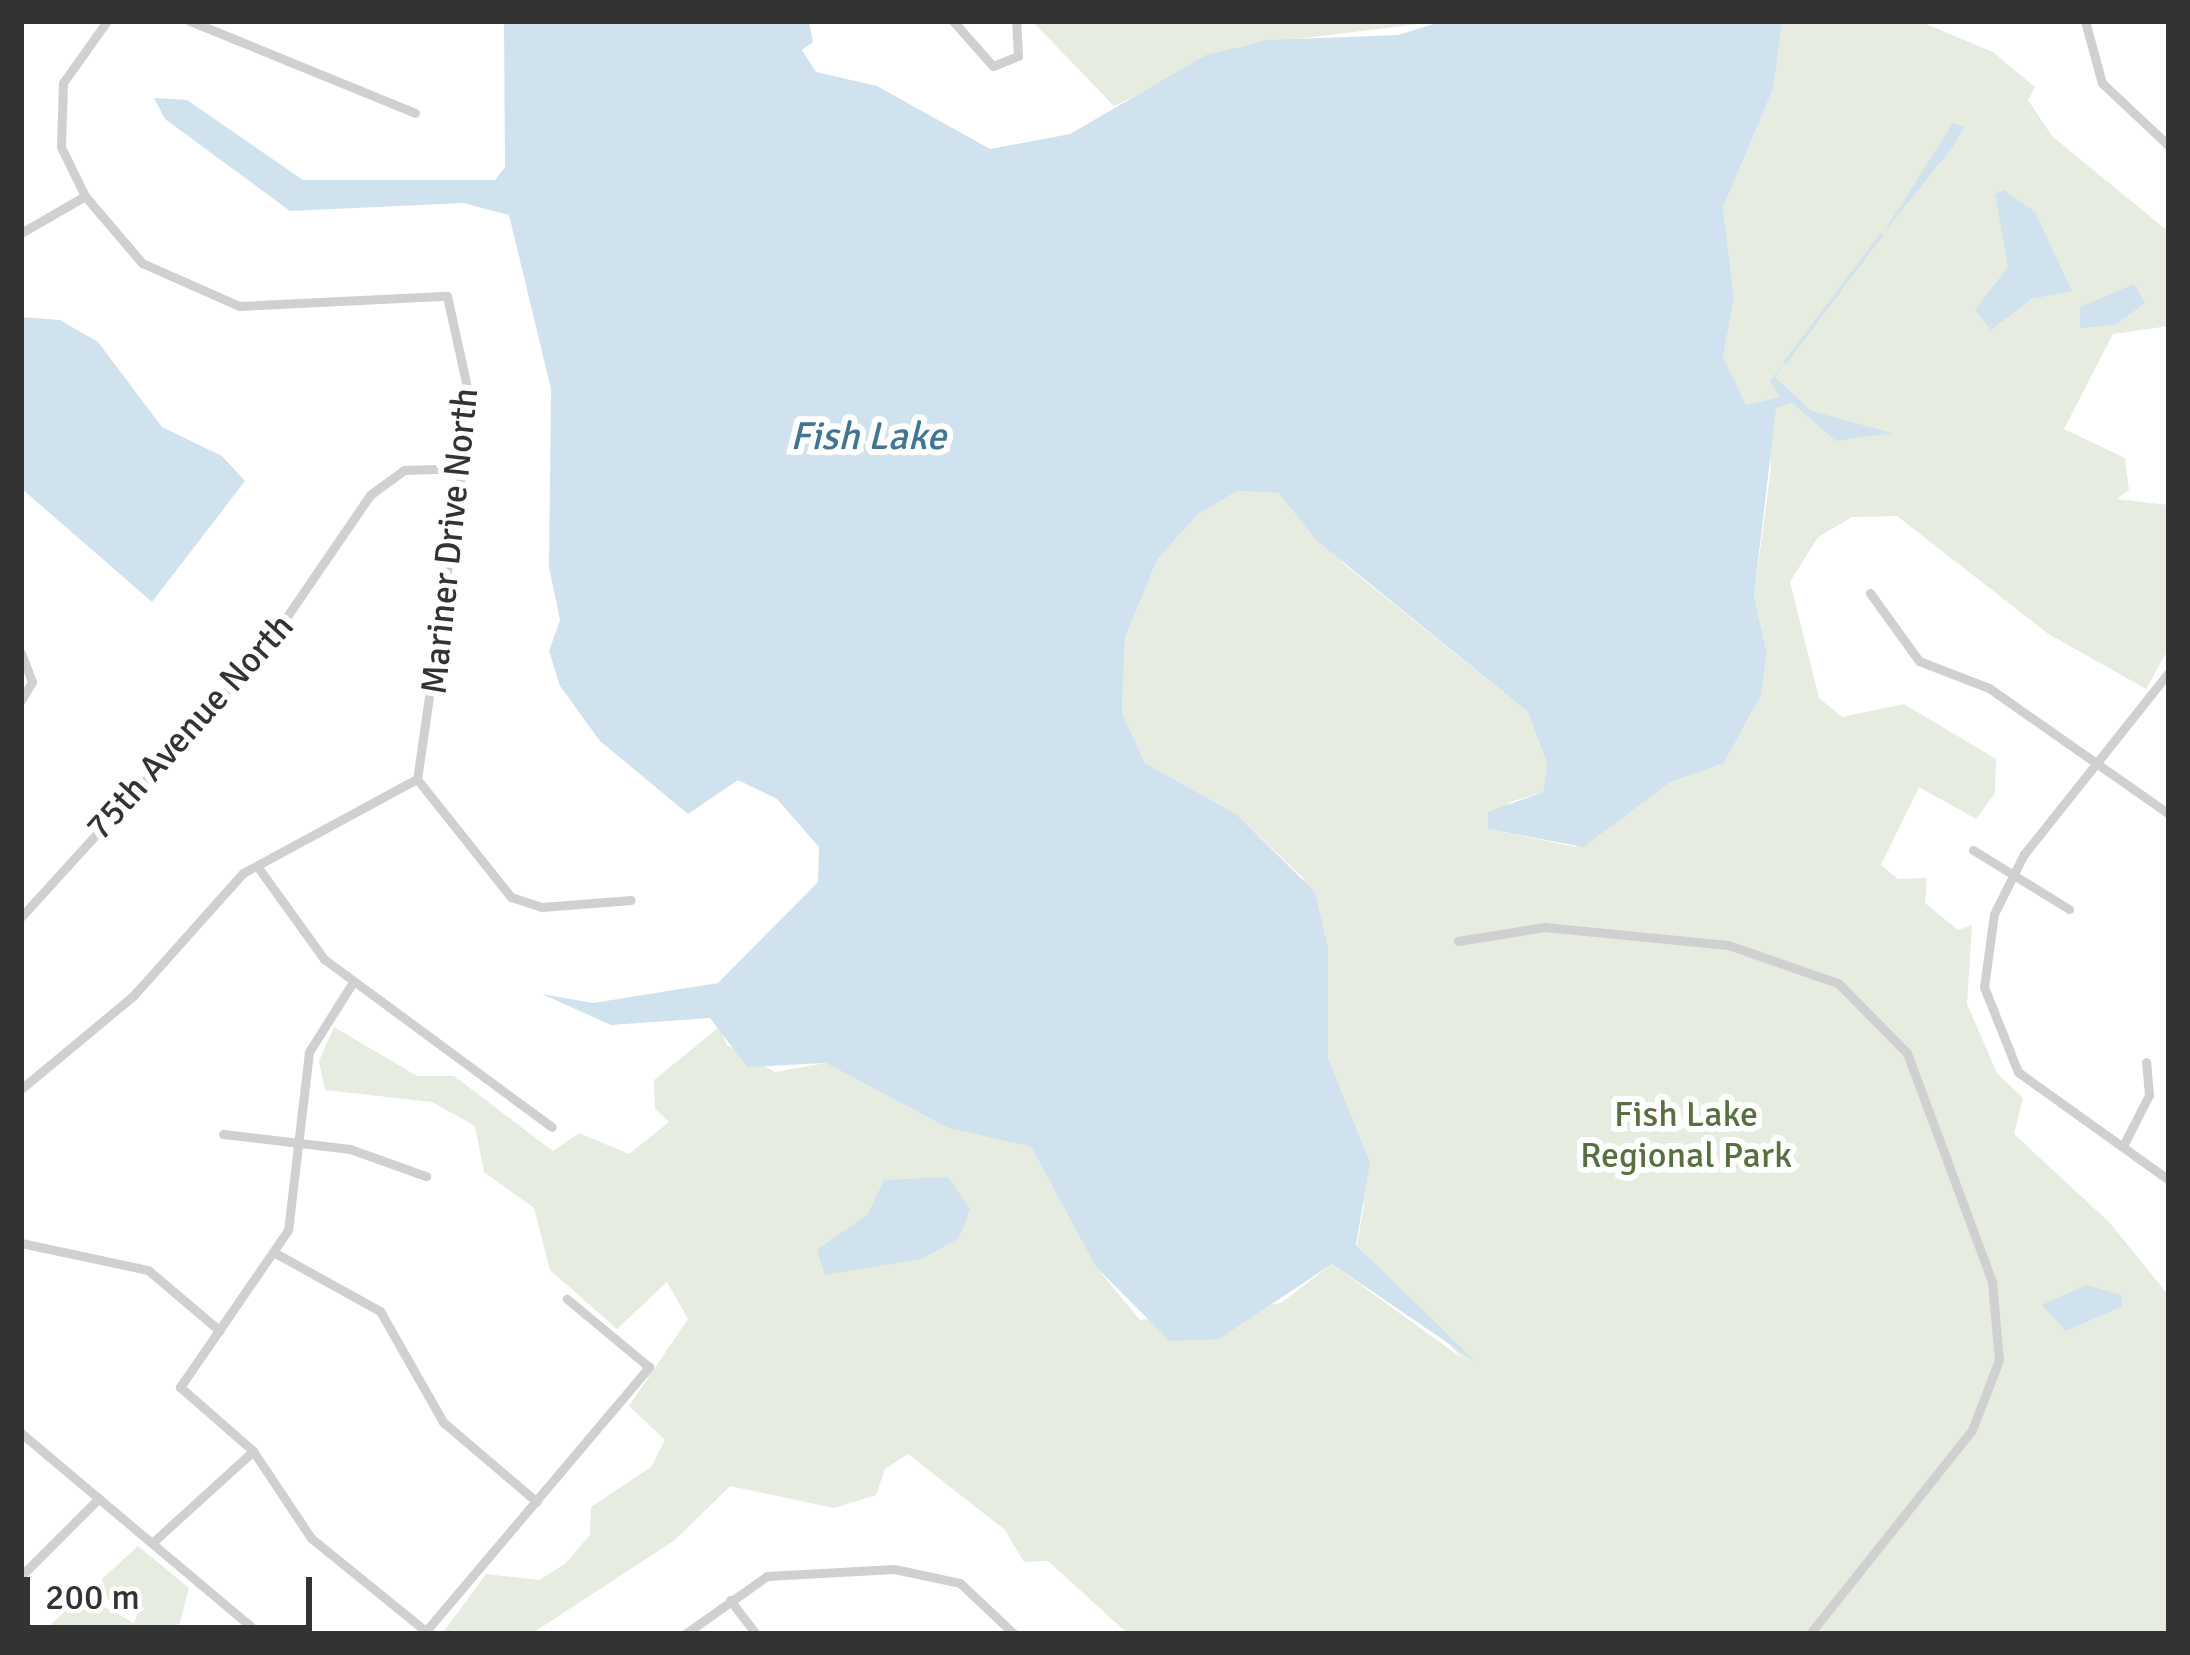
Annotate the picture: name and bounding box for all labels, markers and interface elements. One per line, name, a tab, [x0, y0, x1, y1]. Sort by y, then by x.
street label: Mariner Drive North	[412, 386, 488, 696]
water label: Fish Lake	[790, 413, 946, 459]
street label: 75th Avenue North	[77, 605, 303, 849]
park label: Fish Lake Regional Park	[1580, 1092, 1792, 1177]
scale bar	[30, 1553, 318, 1627]
text: 200 m	[45, 1575, 140, 1620]

